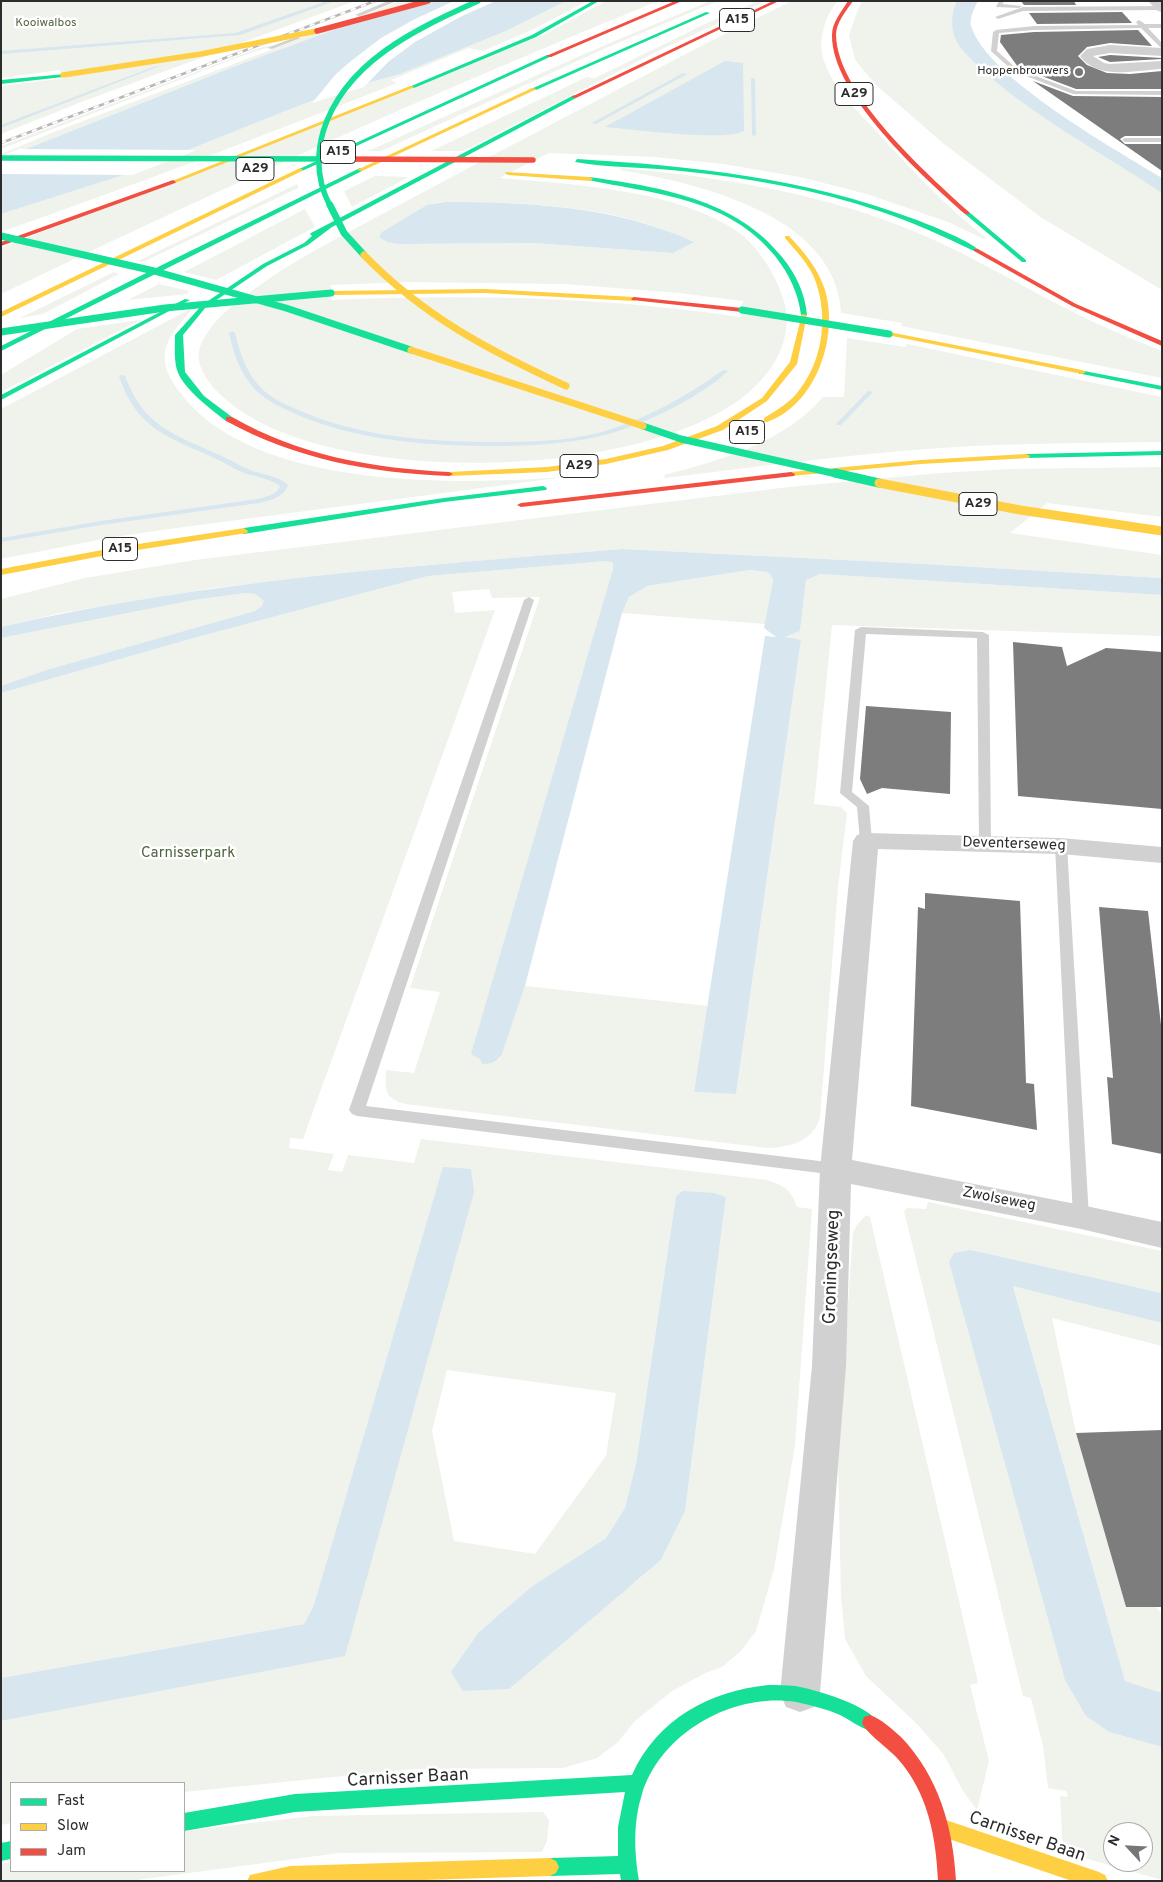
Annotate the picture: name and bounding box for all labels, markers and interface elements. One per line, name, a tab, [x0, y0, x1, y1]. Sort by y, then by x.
road number: A15	[720, 8, 754, 32]
park label: Kooiwalbos	[15, 17, 77, 31]
place label: Hoppenbrouwers	[977, 65, 1069, 79]
marker: Hoppenbrouwers	[1073, 66, 1085, 78]
road number: A29	[835, 82, 873, 106]
road number: A15	[320, 140, 356, 163]
road number: A29	[236, 157, 274, 180]
road number: A15	[730, 421, 764, 444]
road number: A29	[560, 454, 598, 478]
road number: A29	[959, 492, 997, 516]
road number: A15	[102, 538, 138, 560]
street label: Deventerseweg	[962, 834, 1066, 856]
park label: Carnisserpark	[141, 845, 235, 863]
street label: Zwolseweg	[961, 1184, 1037, 1216]
street label: Groningseweg	[820, 1209, 846, 1325]
street label: Carnisser Baan	[346, 1765, 470, 1793]
legend	[10, 1782, 185, 1872]
text: Fast	[57, 1792, 85, 1811]
street label: Carnisser Baan	[966, 1808, 1088, 1868]
text: Slow	[57, 1817, 89, 1836]
north arrow	[1103, 1822, 1153, 1872]
text: N	[1105, 1833, 1125, 1849]
text: Jam	[57, 1842, 86, 1861]

